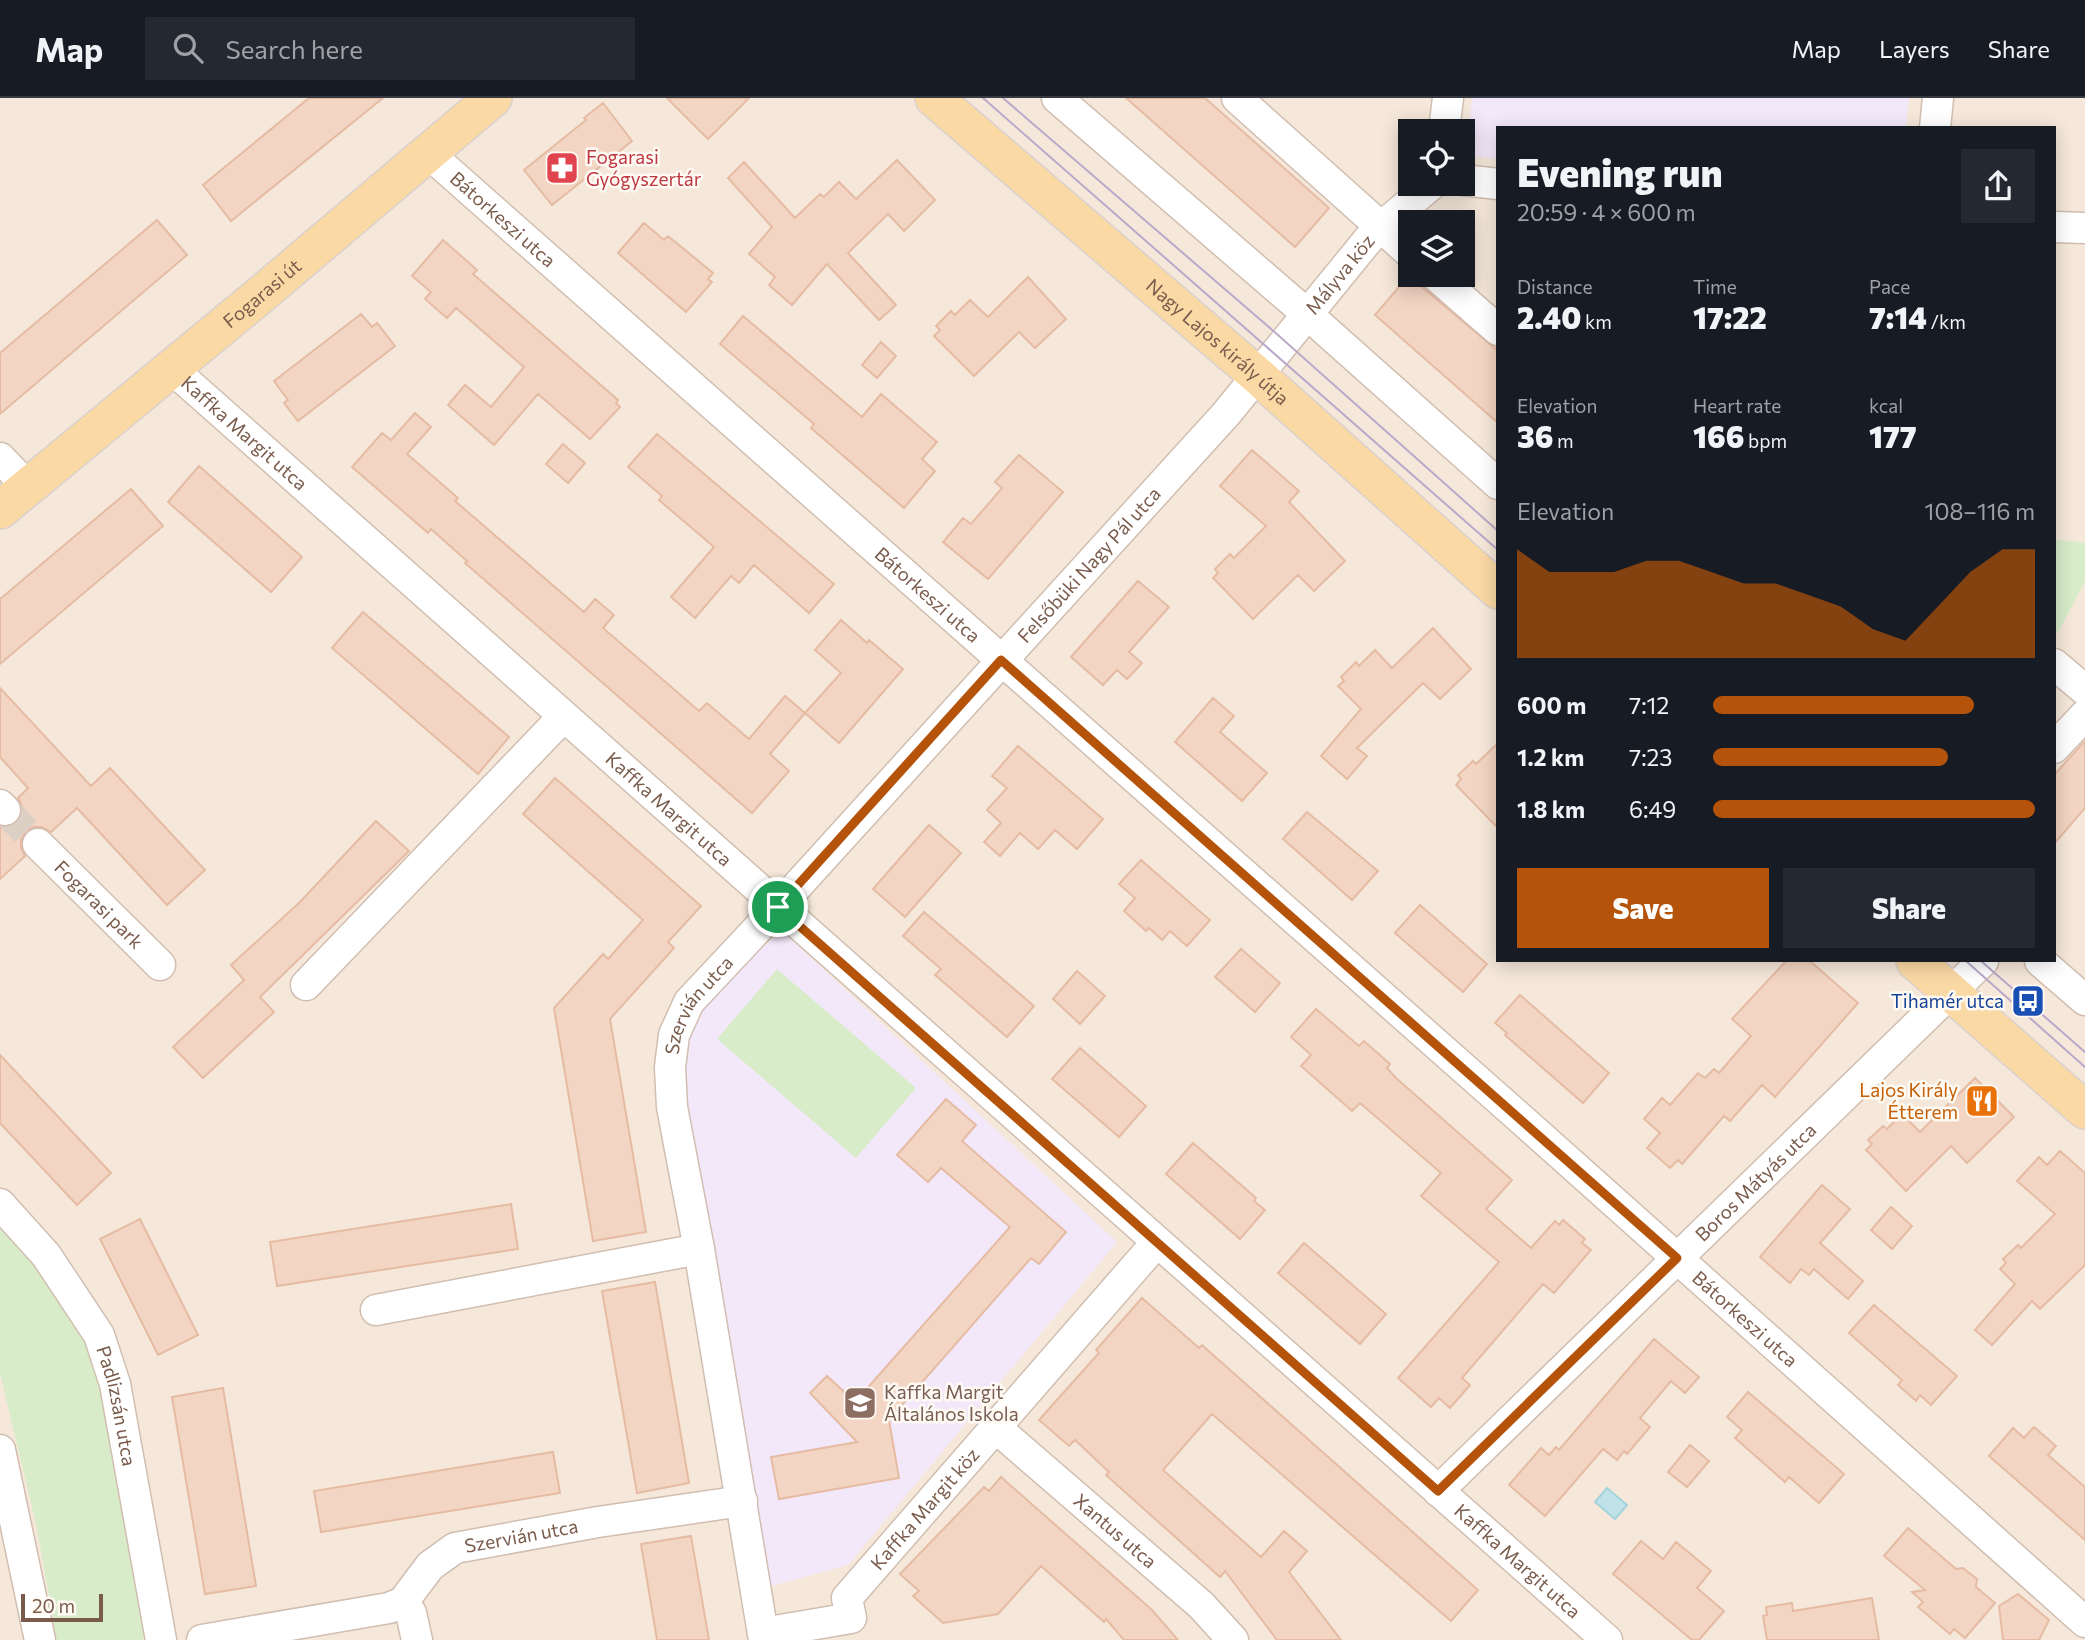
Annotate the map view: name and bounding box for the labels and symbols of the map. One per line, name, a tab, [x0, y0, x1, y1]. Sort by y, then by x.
place label: Fogarasi Gyógyszertár	[586, 145, 702, 190]
pharmacy icon: Fogarasi Gyógyszertár	[543, 149, 581, 187]
street label: Bátorkeszi utca	[446, 166, 561, 271]
street label: Mályva köz	[1300, 229, 1379, 319]
street label: Fogarasi út	[218, 254, 306, 332]
street label: Nagy Lajos király útja	[1142, 273, 1294, 409]
street label: Kaffka Margit utca	[177, 371, 313, 495]
street label: Felsőbüki Nagy Pál utca	[1012, 482, 1165, 647]
street label: Bátorkeszi utca	[871, 542, 986, 647]
street label: Kaffka Margit utca	[601, 747, 737, 871]
street label: Fogarasi park	[50, 855, 149, 953]
pin	[748, 877, 808, 937]
street label: Szervián utca	[660, 951, 737, 1056]
bus stop icon: Tihamér utca	[2009, 982, 2047, 1020]
place label: Tihamér utca	[1891, 989, 2004, 1012]
place label: Lajos Király Étterem	[1859, 1078, 1958, 1123]
restaurant icon: Lajos Király Étterem	[1963, 1082, 2001, 1120]
street label: Boros Mátyás utca	[1690, 1118, 1820, 1246]
street label: Bátorkeszi utca	[1688, 1266, 1803, 1371]
street label: Padlizsán utca	[92, 1343, 142, 1468]
place label: Kaffka Margit Általános Iskola	[884, 1380, 1019, 1425]
school or university icon: Kaffka Margit Általános Iskola	[841, 1384, 879, 1422]
street label: Kaffka Margit köz	[865, 1443, 984, 1574]
street label: Xantus utca	[1069, 1489, 1162, 1573]
street label: Kaffka Margit utca	[1450, 1499, 1586, 1622]
street label: Szervián utca	[463, 1514, 580, 1557]
scale bar	[21, 1591, 103, 1623]

